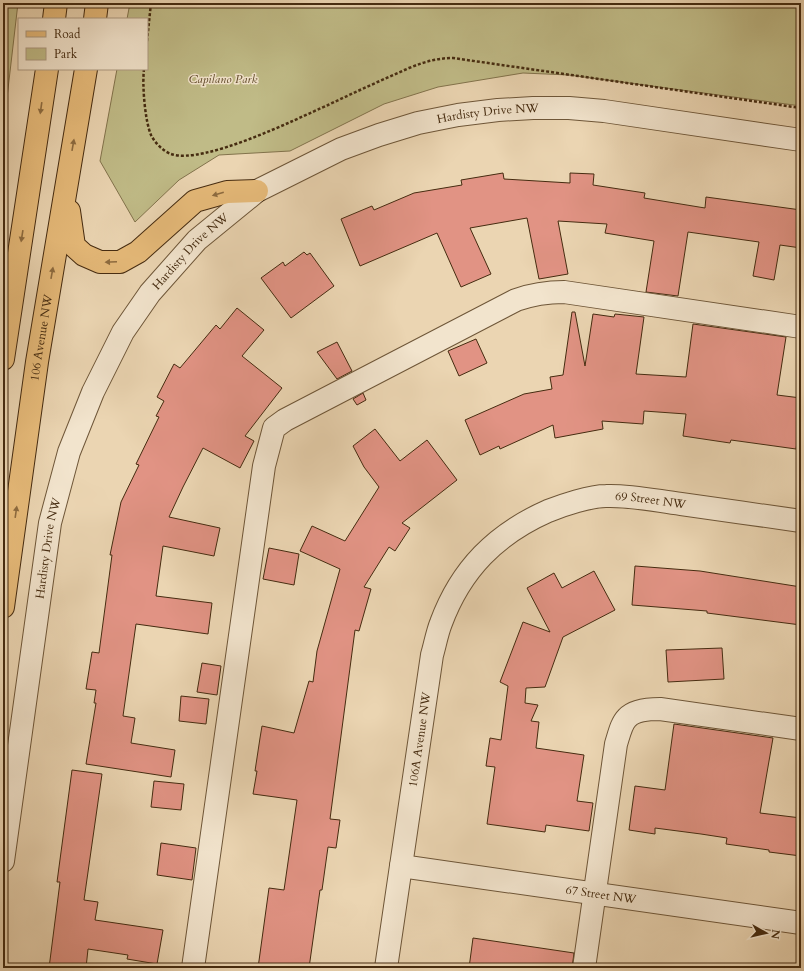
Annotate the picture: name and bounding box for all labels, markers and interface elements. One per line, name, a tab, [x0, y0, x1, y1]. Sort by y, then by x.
legend	[18, 18, 148, 70]
text: Road	[54, 26, 81, 42]
text: Park	[54, 46, 78, 62]
park label: Capilano Park	[189, 71, 257, 87]
street label: Hardisty Drive NW	[435, 100, 540, 127]
one-way arrow	[38, 102, 44, 114]
one-way arrow	[71, 139, 77, 151]
one-way arrow	[212, 192, 225, 198]
street label: Hardisty Drive NW	[149, 209, 232, 293]
one-way arrow	[19, 230, 25, 242]
one-way arrow	[104, 259, 117, 265]
one-way arrow	[49, 267, 55, 279]
street label: 106 Avenue NW	[26, 293, 56, 382]
street label: 69 Street NW	[615, 488, 688, 513]
street label: Hardisty Drive NW	[32, 495, 65, 600]
one-way arrow	[13, 506, 19, 519]
street label: 106A Avenue NW	[405, 690, 435, 788]
street label: 67 Street NW	[565, 882, 638, 908]
north arrow	[746, 913, 786, 953]
text: N	[767, 929, 783, 941]

